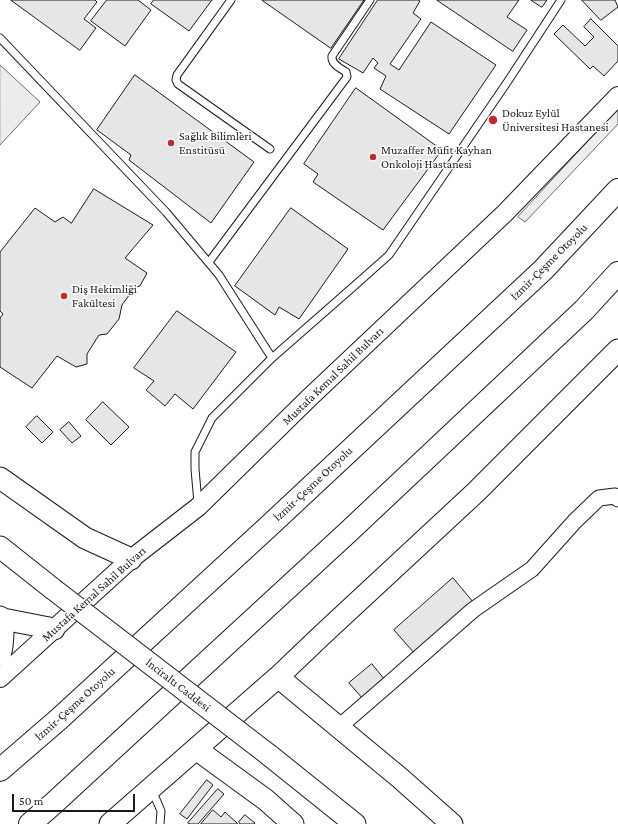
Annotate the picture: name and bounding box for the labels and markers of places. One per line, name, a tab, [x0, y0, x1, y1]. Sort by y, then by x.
place label: Dokuz Eylül Üniversitesi Hastanesi	[502, 106, 609, 134]
marker: Dokuz Eylül Üniversitesi Hastanesi	[487, 114, 499, 126]
place label: Sağlık Bilimleri Enstitüsü	[179, 129, 252, 157]
marker: Sağlık Bilimleri Enstitüsü	[166, 138, 176, 148]
place label: Muzaffer Müfit Kayhan Onkoloji Hastanesi	[381, 143, 492, 171]
marker: Muzaffer Müfit Kayhan Onkoloji Hastanesi	[368, 152, 378, 162]
place label: Diş Hekimliği Fakültesi	[72, 282, 137, 310]
marker: Diş Hekimliği Fakültesi	[59, 291, 69, 301]

